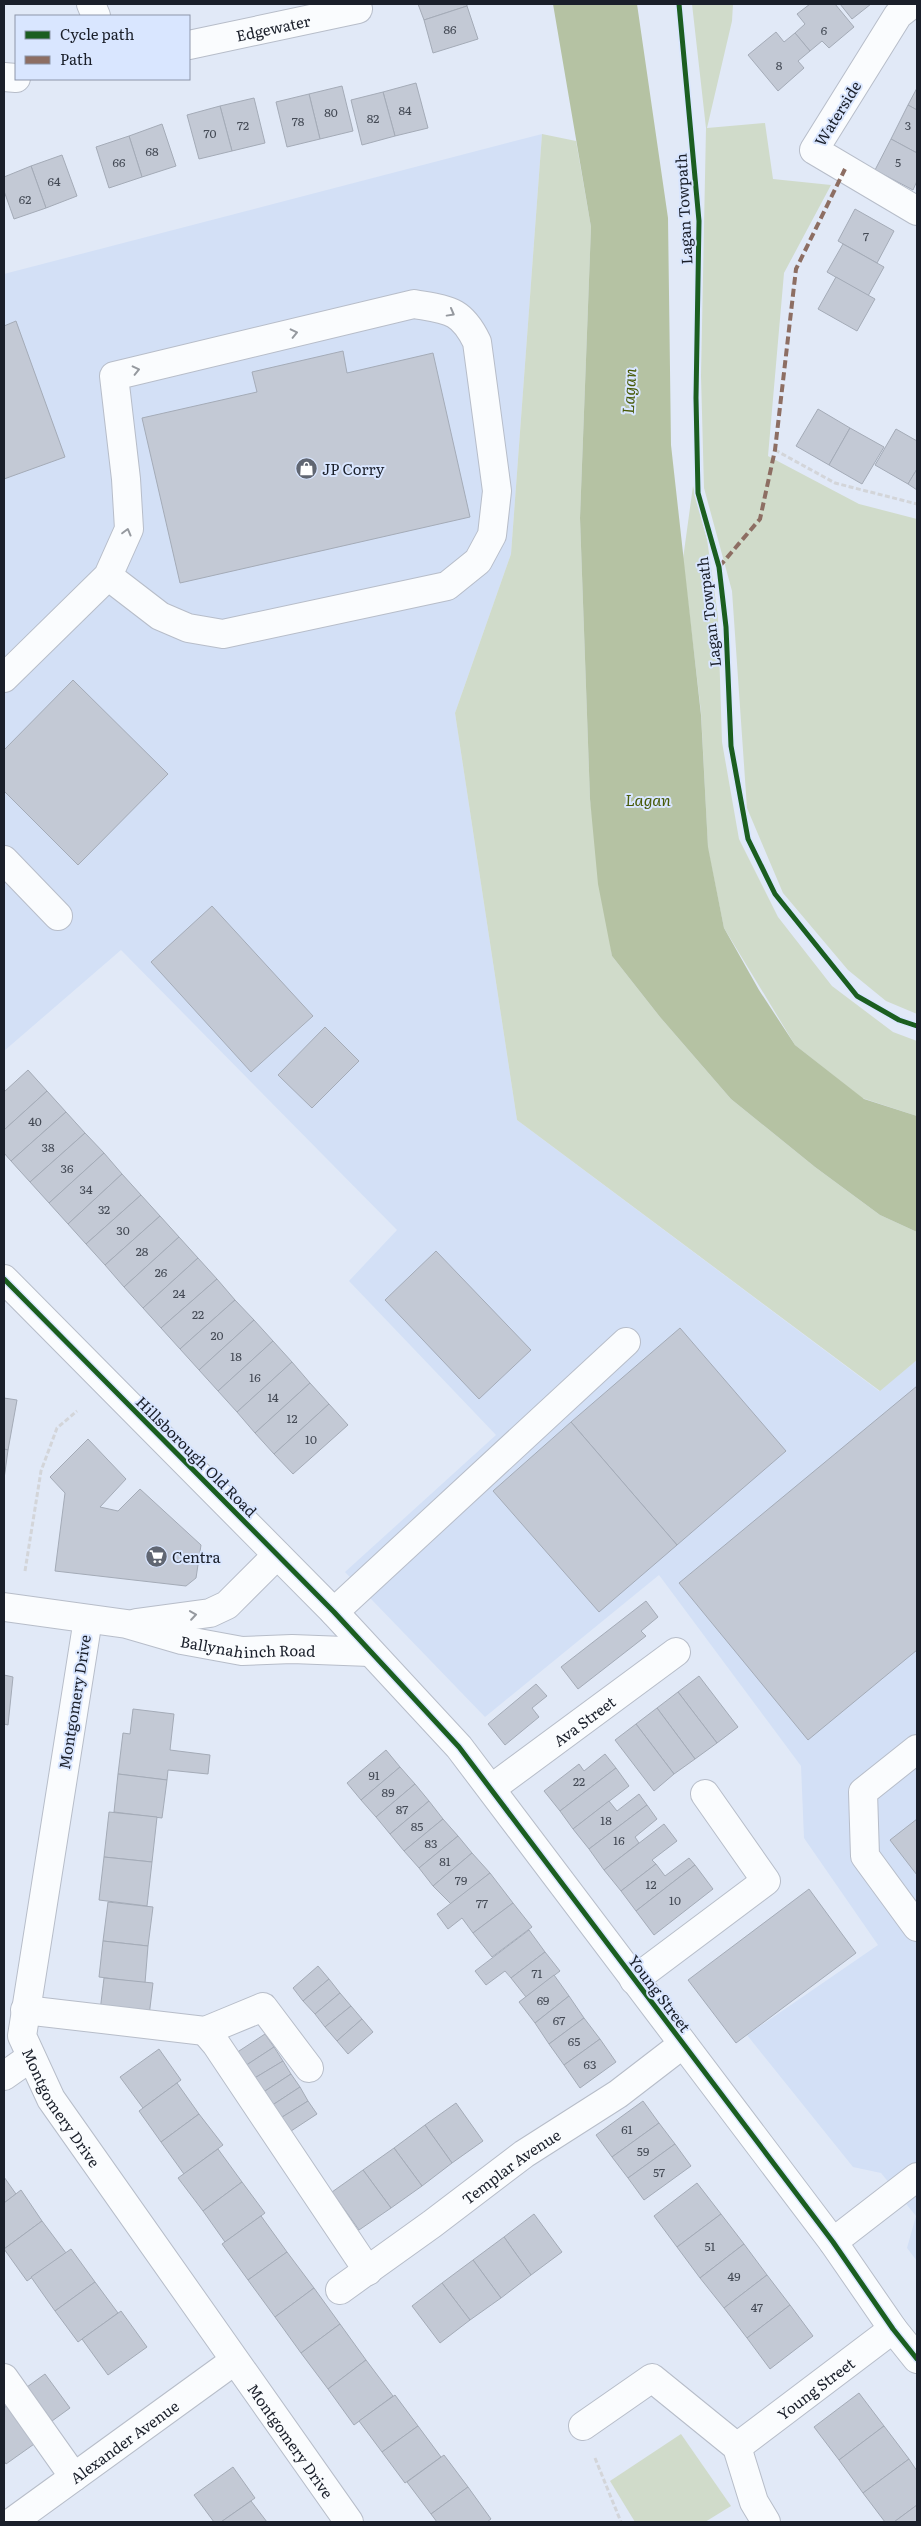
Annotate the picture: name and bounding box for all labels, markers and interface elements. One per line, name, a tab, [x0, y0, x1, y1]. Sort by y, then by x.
street label: Edgewater	[234, 8, 312, 46]
legend	[15, 15, 190, 80]
house number: 86	[443, 20, 457, 38]
house number: 6	[821, 21, 828, 39]
text: Cycle path	[60, 22, 135, 45]
text: Path	[60, 47, 93, 70]
house number: 8	[776, 56, 783, 74]
street label: Waterside	[808, 76, 866, 150]
house number: 84	[398, 101, 412, 119]
house number: 80	[324, 103, 338, 121]
house number: 82	[367, 109, 379, 127]
house number: 78	[292, 112, 305, 130]
house number: 72	[237, 116, 249, 134]
house number: 3	[905, 116, 911, 134]
house number: 70	[203, 124, 217, 142]
house number: 68	[145, 142, 159, 160]
house number: 66	[113, 153, 126, 171]
street label: Lagan Towpath	[669, 153, 697, 265]
house number: 5	[895, 153, 901, 171]
house number: 64	[47, 172, 61, 190]
house number: 62	[19, 190, 31, 208]
house number: 7	[863, 227, 869, 245]
one-way arrow	[446, 307, 455, 317]
one-way arrow	[289, 328, 298, 339]
one-way arrow	[131, 365, 140, 376]
water label: Lagan	[615, 367, 641, 414]
shop icon: JP Corry	[294, 456, 318, 480]
place label: JP Corry	[322, 457, 385, 480]
one-way arrow	[121, 527, 132, 536]
street label: Lagan Towpath	[690, 555, 726, 669]
water label: Lagan	[625, 787, 671, 811]
house number: 40	[28, 1112, 42, 1130]
house number: 38	[41, 1138, 55, 1156]
house number: 36	[61, 1159, 74, 1177]
house number: 34	[79, 1180, 93, 1198]
house number: 32	[98, 1200, 110, 1218]
house number: 30	[116, 1221, 130, 1239]
house number: 28	[136, 1242, 149, 1260]
house number: 26	[155, 1263, 168, 1281]
house number: 24	[173, 1284, 186, 1302]
house number: 22	[192, 1305, 204, 1323]
house number: 20	[210, 1326, 224, 1344]
house number: 18	[230, 1347, 242, 1365]
house number: 16	[249, 1368, 261, 1386]
house number: 14	[267, 1388, 279, 1406]
street label: Hillsborough Old Road	[131, 1390, 263, 1522]
house number: 12	[287, 1409, 297, 1427]
house number: 10	[305, 1430, 317, 1448]
supermarket icon: Centra	[144, 1544, 168, 1568]
place label: Centra	[172, 1545, 221, 1568]
one-way arrow	[189, 1610, 197, 1621]
street label: Ballynahinch Road	[179, 1628, 316, 1663]
street label: Montgomery Drive	[52, 1633, 96, 1771]
street label: Ava Street	[548, 1689, 620, 1751]
house number: 91	[368, 1766, 380, 1784]
house number: 22	[573, 1772, 585, 1790]
house number: 89	[382, 1783, 394, 1801]
house number: 87	[396, 1800, 408, 1818]
house number: 18	[600, 1811, 612, 1829]
house number: 85	[411, 1817, 423, 1835]
house number: 16	[613, 1831, 625, 1849]
house number: 83	[424, 1834, 438, 1852]
house number: 81	[439, 1852, 451, 1870]
house number: 79	[455, 1871, 467, 1889]
house number: 12	[646, 1875, 656, 1893]
house number: 10	[669, 1891, 681, 1909]
house number: 77	[476, 1894, 488, 1912]
street label: Young Street	[623, 1949, 697, 2037]
house number: 71	[532, 1964, 543, 1982]
house number: 69	[537, 1991, 549, 2009]
house number: 67	[553, 2011, 565, 2029]
house number: 65	[568, 2032, 580, 2050]
street label: Montgomery Drive	[17, 2044, 107, 2172]
house number: 63	[584, 2055, 596, 2073]
house number: 61	[621, 2120, 633, 2138]
street label: Templar Avenue	[456, 2122, 565, 2209]
house number: 59	[637, 2142, 649, 2160]
house number: 57	[653, 2163, 665, 2181]
house number: 51	[705, 2237, 716, 2255]
house number: 49	[728, 2267, 740, 2285]
house number: 47	[751, 2298, 763, 2316]
street label: Young Street	[772, 2351, 859, 2425]
street label: Montgomery Drive	[243, 2378, 340, 2503]
street label: Alexander Avenue	[65, 2394, 183, 2488]

